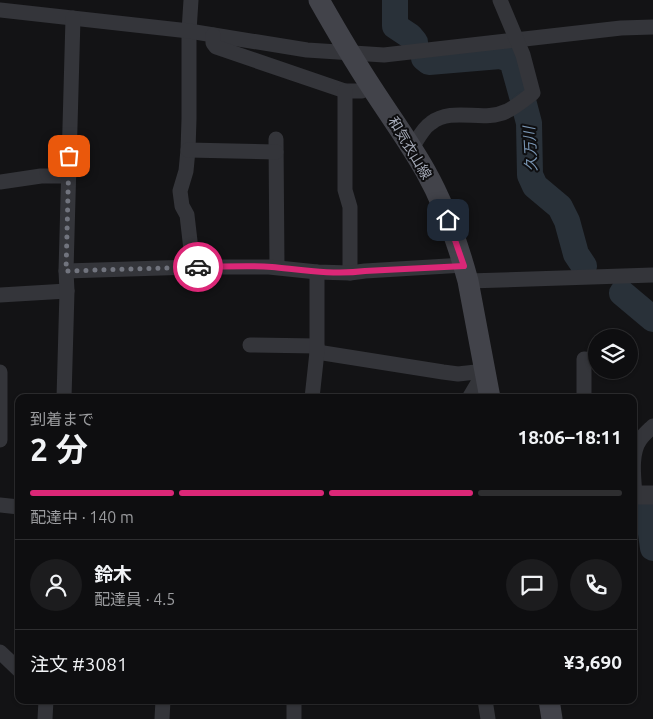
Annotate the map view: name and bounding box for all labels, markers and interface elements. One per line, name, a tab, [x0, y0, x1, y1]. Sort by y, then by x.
street label: 和気衣山線	[385, 114, 435, 182]
water label: 久万川	[520, 124, 540, 172]
pin	[48, 135, 90, 177]
icon: bag	[55, 142, 83, 170]
pin	[427, 199, 469, 241]
icon: home	[434, 206, 462, 234]
courier	[173, 242, 223, 292]
icon: car	[184, 253, 212, 281]
map controls	[588, 329, 638, 379]
button: layers	[588, 329, 638, 379]
text: 到着まで	[30, 410, 94, 428]
text: 18:06–18:11	[517, 426, 622, 448]
text: 2 分	[30, 431, 88, 467]
text: 配達中 · 140 m	[30, 508, 134, 526]
button: person	[30, 559, 82, 611]
button: chat	[506, 559, 558, 611]
button: phone	[570, 559, 622, 611]
text: 鈴木	[94, 563, 132, 585]
text: 配達員 · 4.5	[94, 590, 175, 608]
text: ¥3,690	[564, 651, 622, 673]
text: 注文 #3081	[30, 653, 128, 675]

